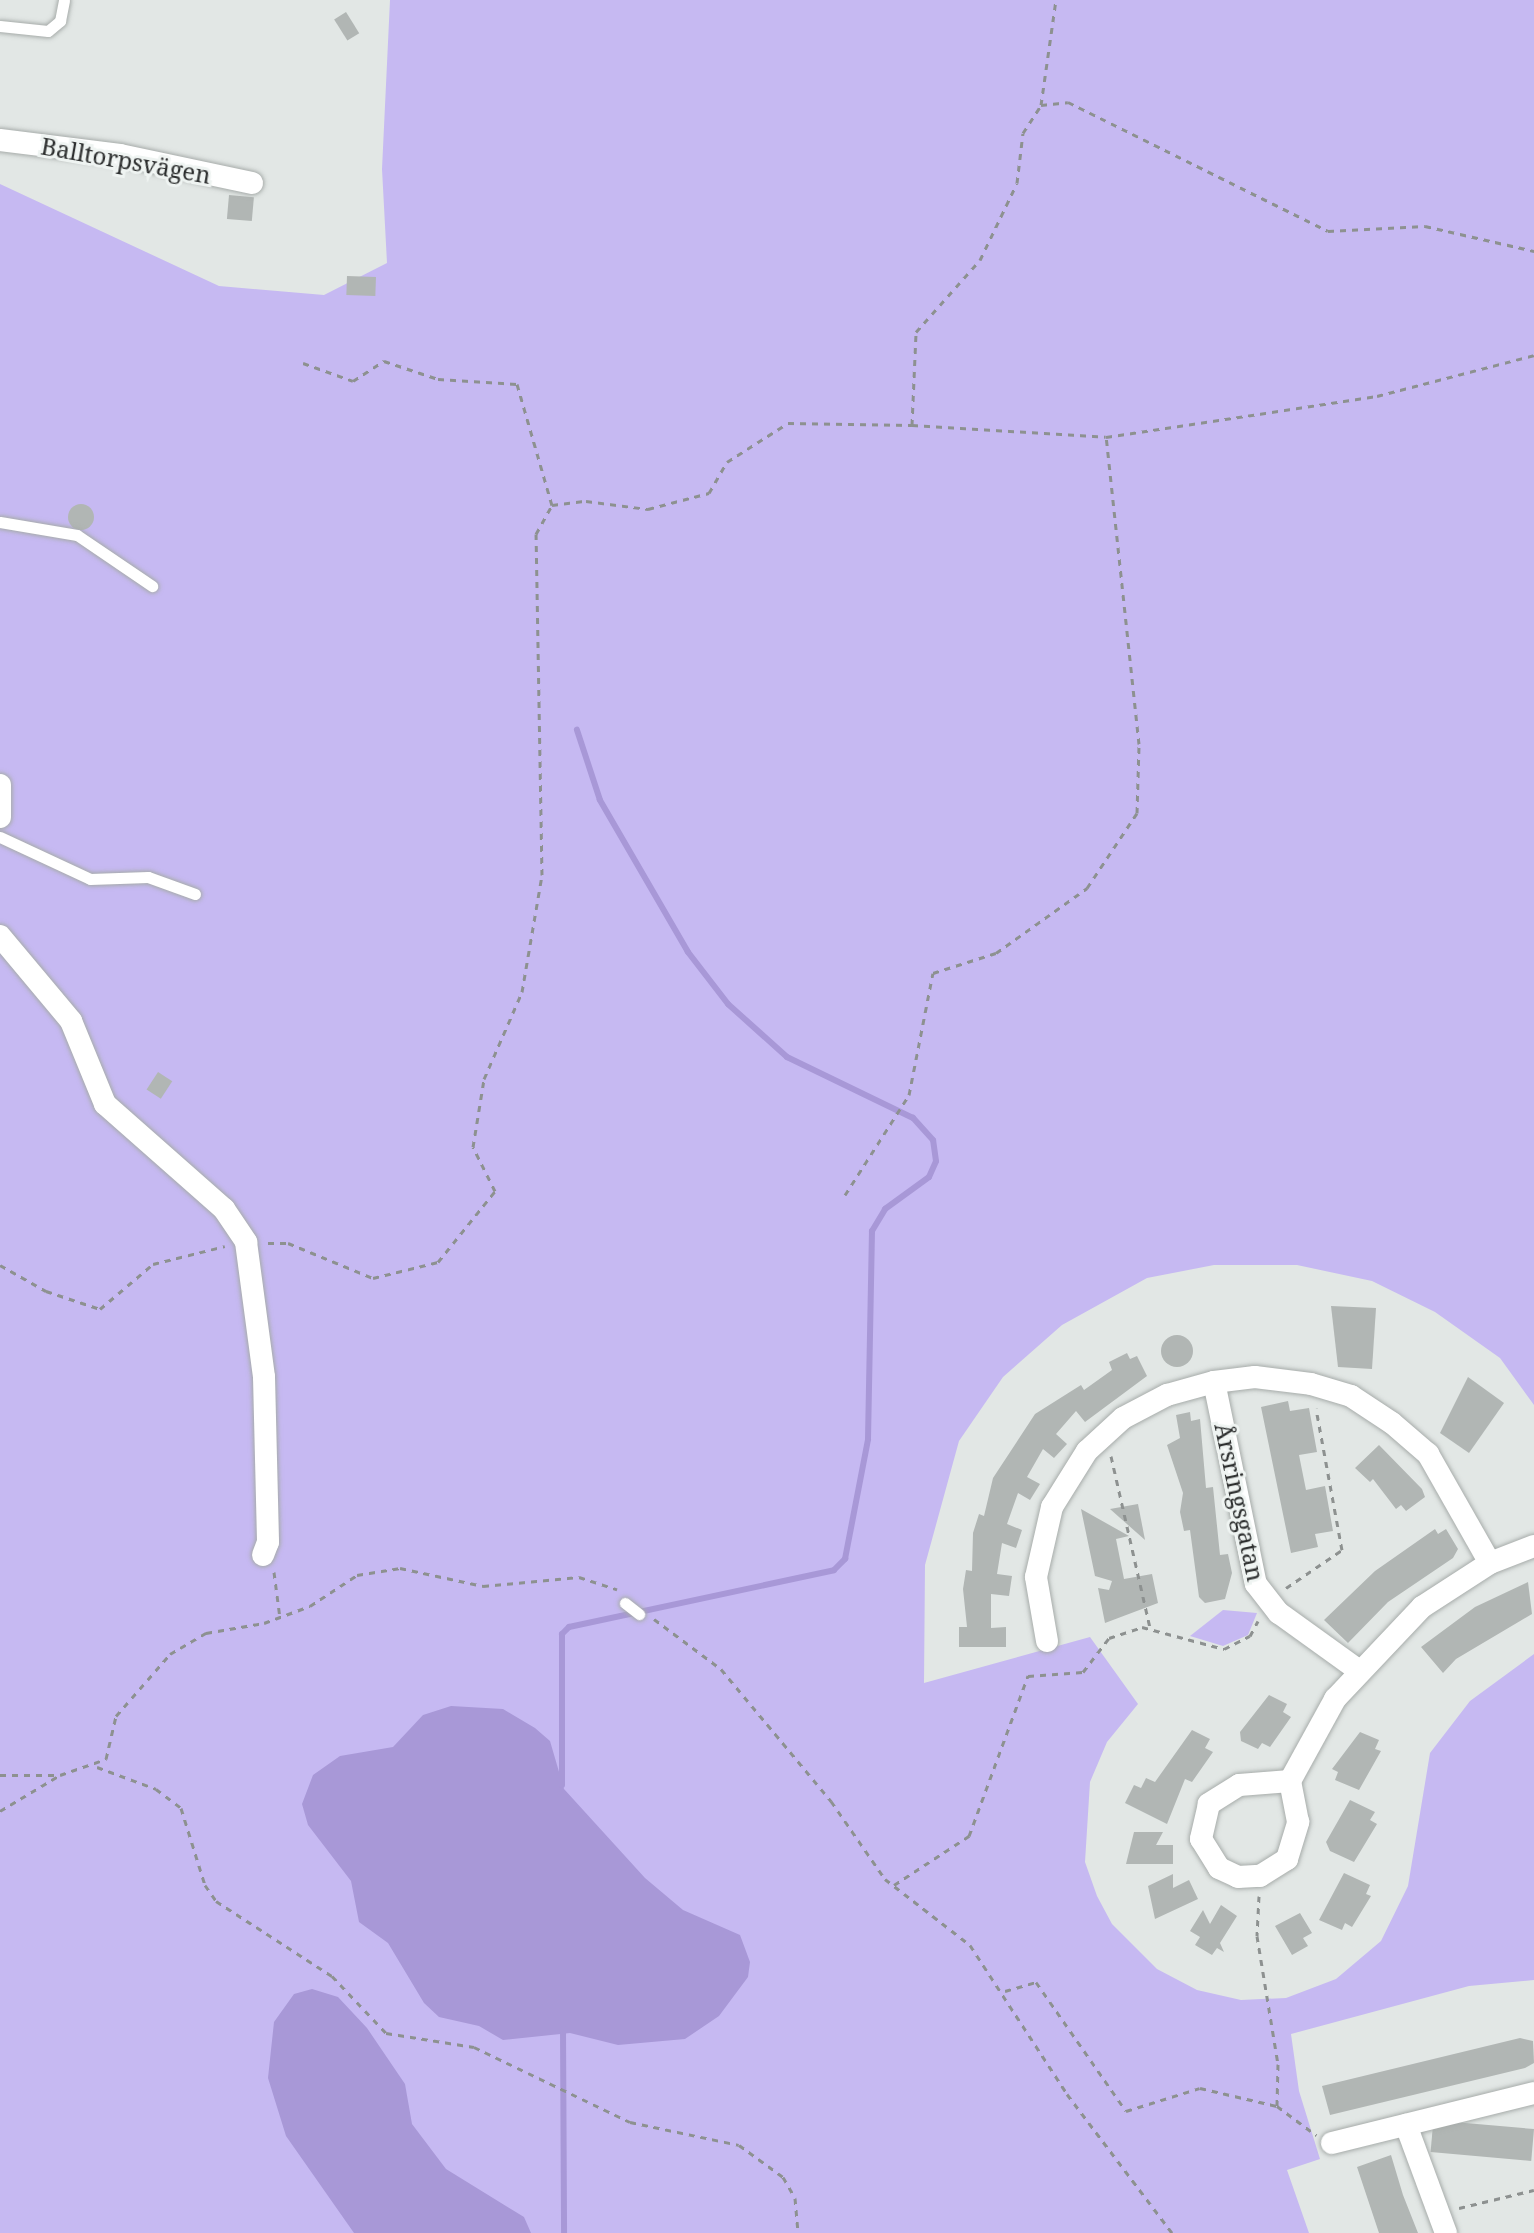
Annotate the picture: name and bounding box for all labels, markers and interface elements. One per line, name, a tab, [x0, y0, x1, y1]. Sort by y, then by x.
street label: Balltorpsvägen	[39, 131, 213, 189]
street label: Årsringsgatan	[1209, 1420, 1271, 1584]

